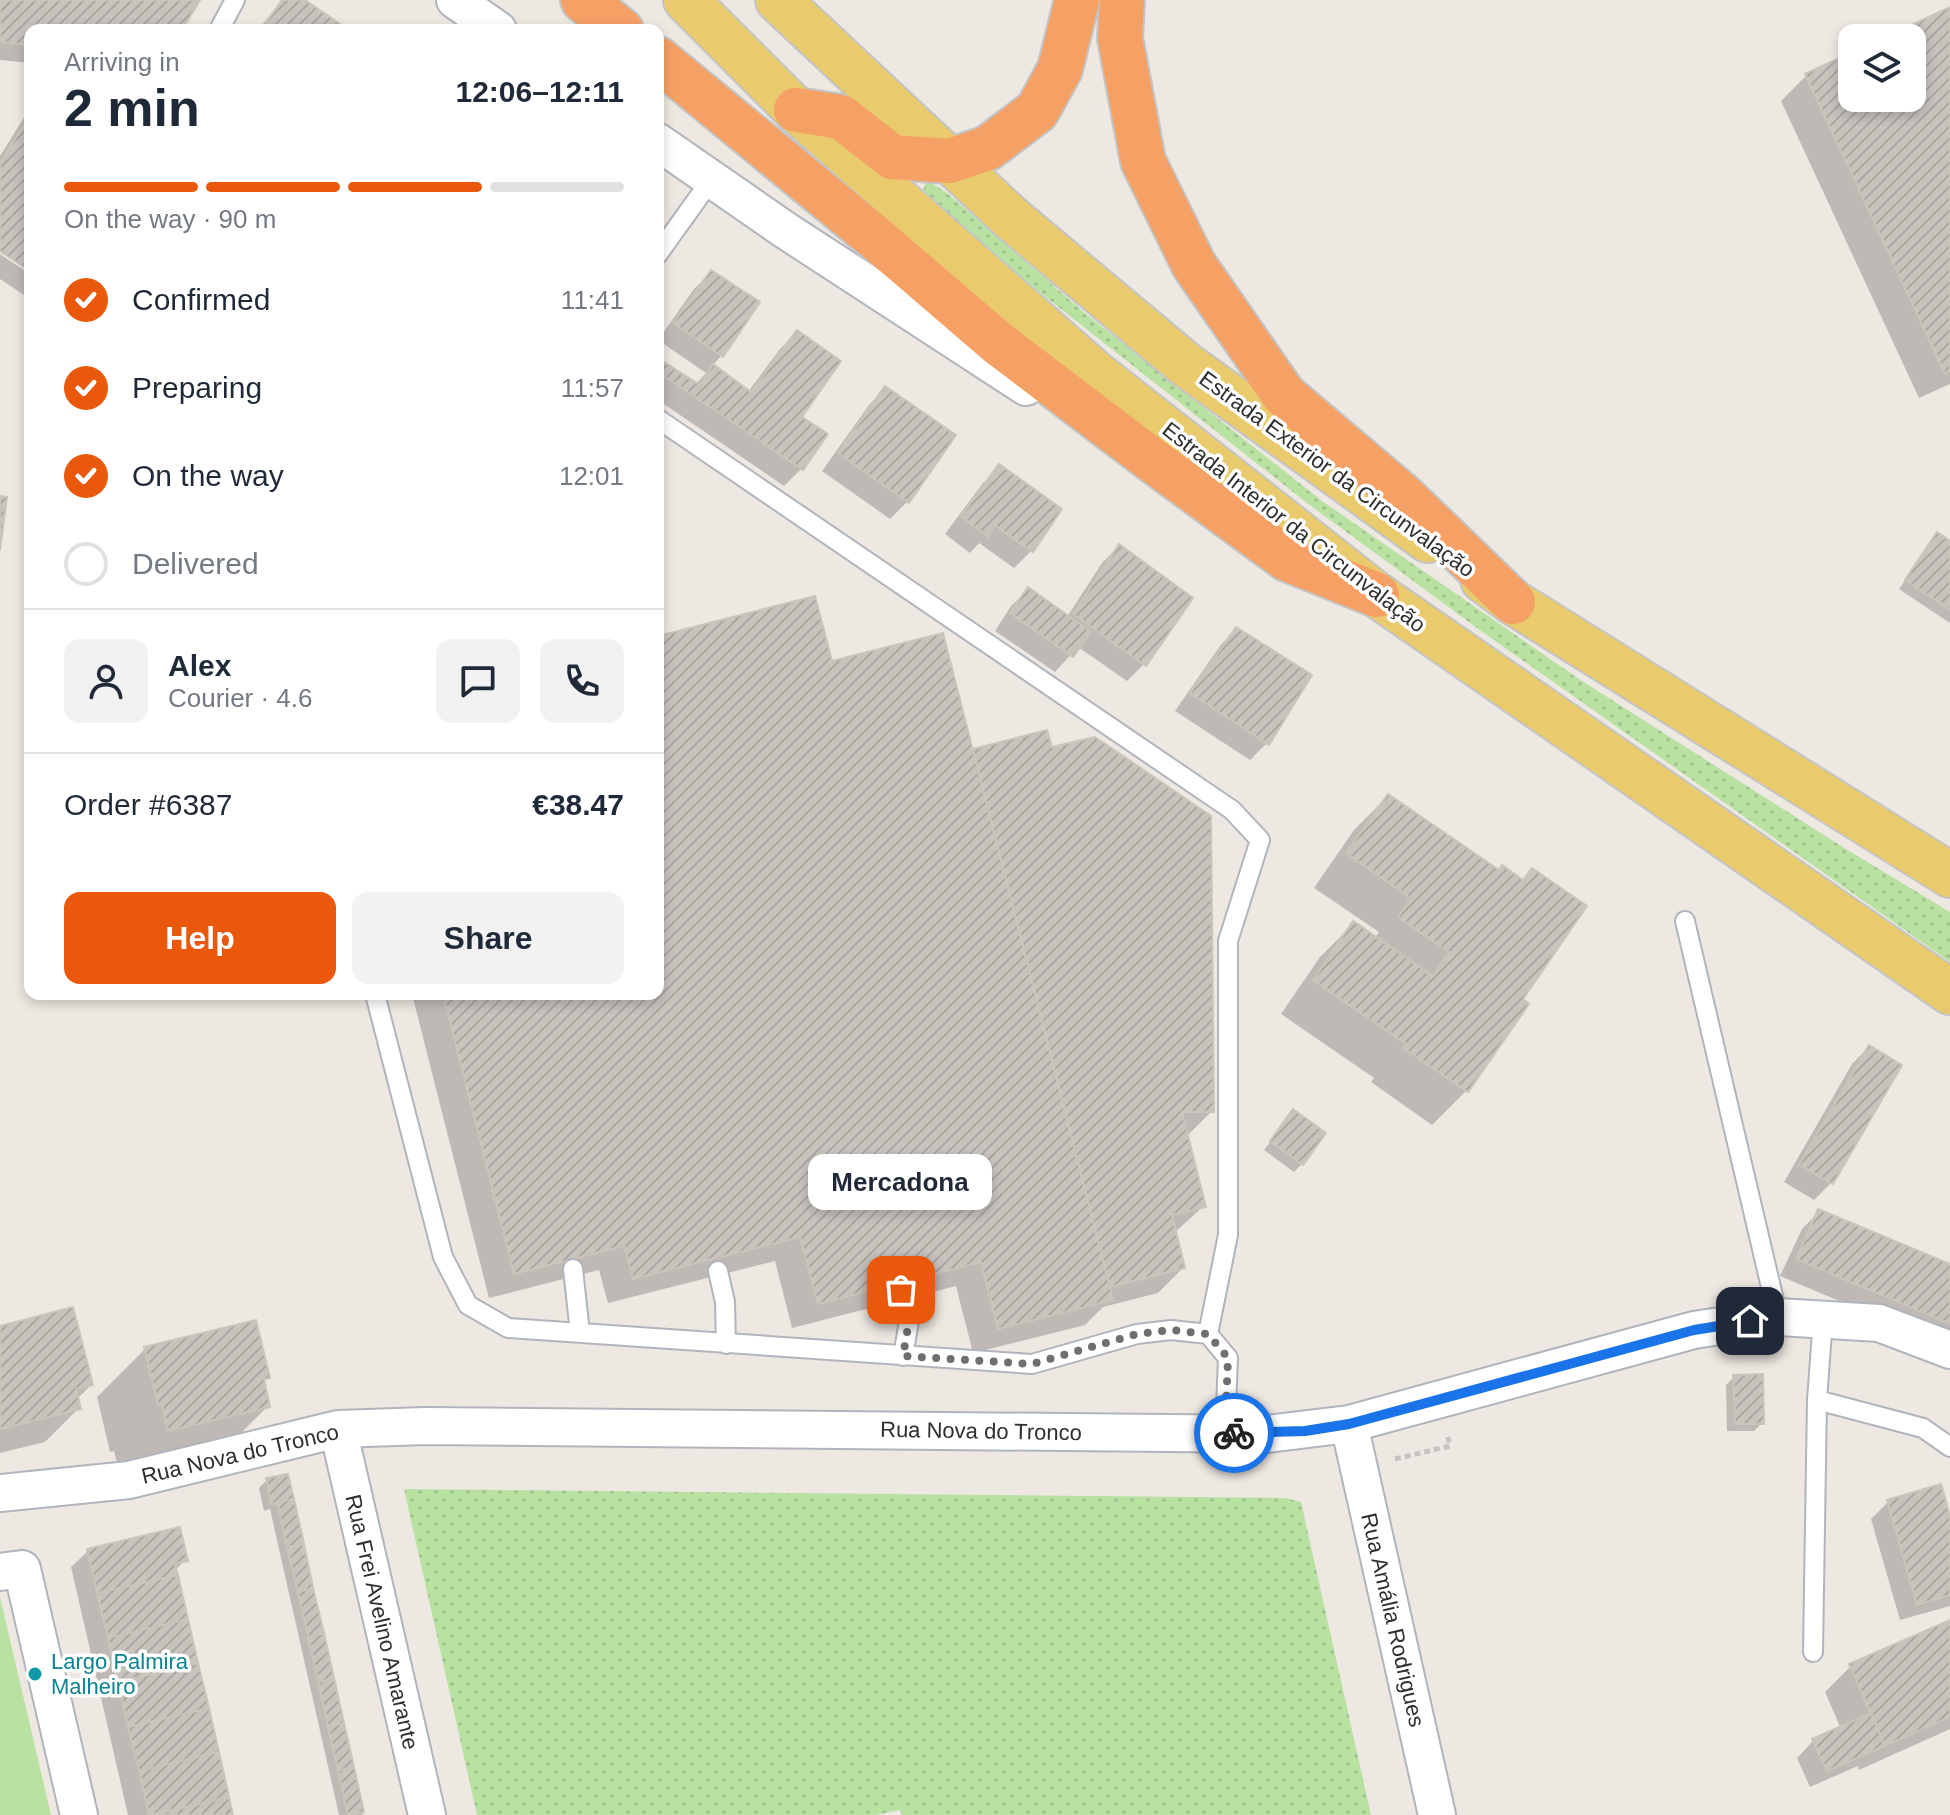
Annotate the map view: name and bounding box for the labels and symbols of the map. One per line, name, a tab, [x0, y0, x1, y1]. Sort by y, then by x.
street label: Estrada Exterior da Circunvalação	[1195, 366, 1479, 582]
street label: Estrada Interior da Circunvalação	[1158, 417, 1430, 637]
callout: Mercadona	[809, 1154, 993, 1210]
pin	[867, 1256, 935, 1324]
pin	[1716, 1287, 1784, 1355]
courier	[1194, 1393, 1274, 1473]
street label: Rua Nova do Tronco	[880, 1417, 1082, 1445]
street label: Rua Nova do Tronco	[139, 1419, 341, 1489]
street label: Rua Frei Avelino Amarante	[340, 1492, 424, 1752]
street label: Rua Amália Rodrigues	[1356, 1511, 1430, 1729]
place label: Largo Palmira Malheiro	[51, 1649, 189, 1699]
marker: Largo Palmira Malheiro	[26, 1665, 44, 1683]

